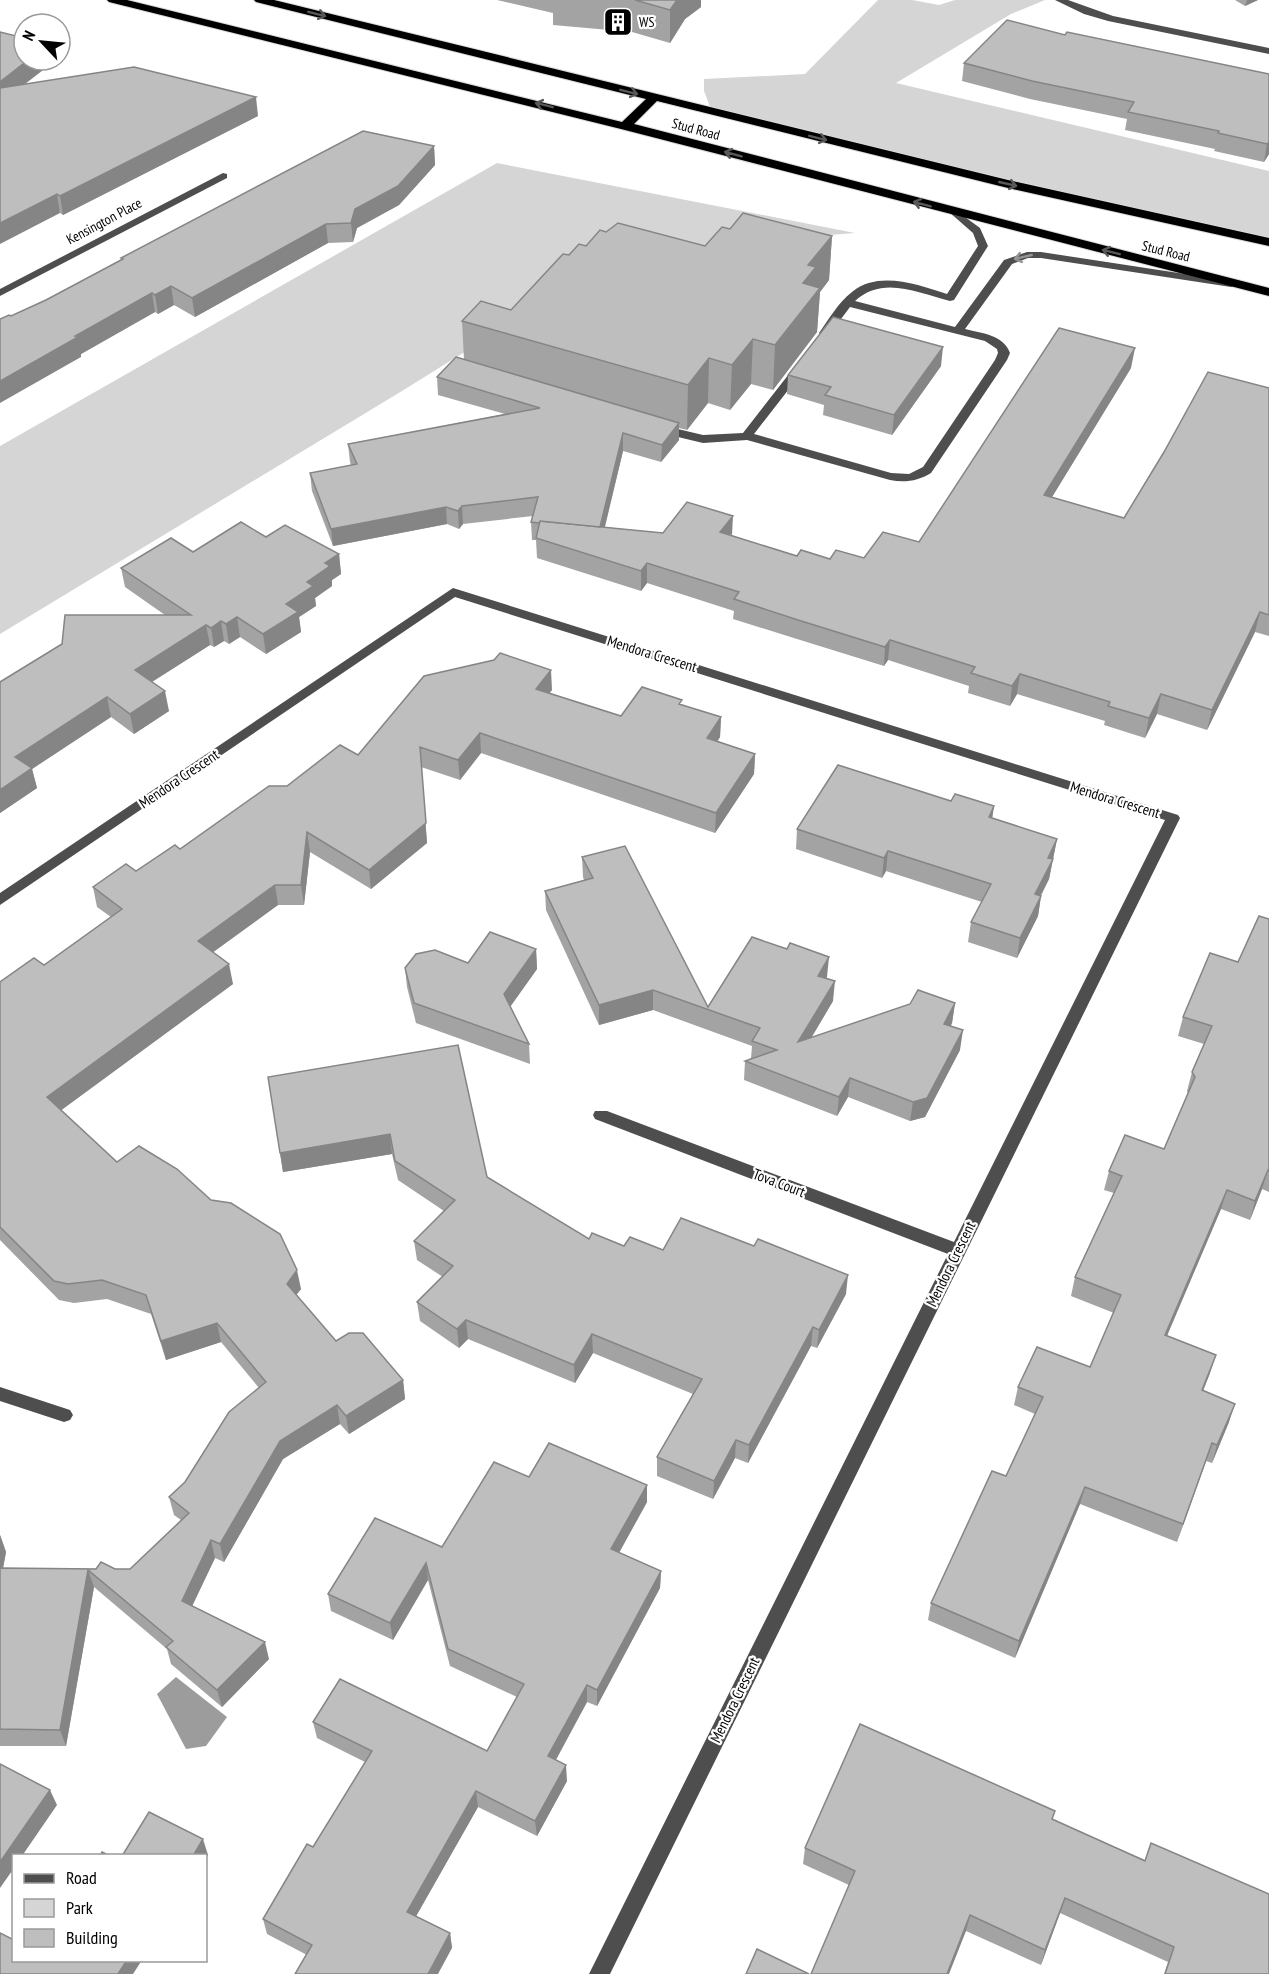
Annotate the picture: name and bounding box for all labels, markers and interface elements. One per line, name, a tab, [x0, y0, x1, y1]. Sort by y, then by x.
building icon: WS	[602, 6, 634, 38]
one-way arrow	[307, 8, 326, 20]
north arrow	[12, 12, 72, 72]
place label: WS	[639, 13, 654, 31]
text: N	[18, 27, 39, 44]
one-way arrow	[619, 86, 638, 98]
one-way arrow	[535, 99, 554, 111]
street label: Stud Road	[670, 114, 722, 144]
one-way arrow	[808, 132, 827, 144]
one-way arrow	[724, 148, 743, 159]
one-way arrow	[998, 178, 1017, 190]
street label: Kensington Place	[63, 194, 145, 248]
one-way arrow	[913, 197, 932, 209]
street label: Stud Road	[1140, 236, 1192, 266]
one-way arrow	[1101, 246, 1120, 257]
one-way arrow	[1014, 252, 1034, 263]
street label: Mendora Crescent	[605, 631, 699, 676]
street label: Mendora Crescent	[135, 745, 222, 812]
street label: Mendora Crescent	[1068, 777, 1162, 822]
street label: Tova Court	[750, 1164, 808, 1201]
street label: Mendora Crescent	[922, 1218, 979, 1310]
street label: Mendora Crescent	[706, 1654, 763, 1746]
legend	[12, 1854, 207, 1962]
text: Road	[66, 1866, 97, 1889]
text: Park	[66, 1896, 93, 1919]
text: Building	[66, 1926, 118, 1949]

